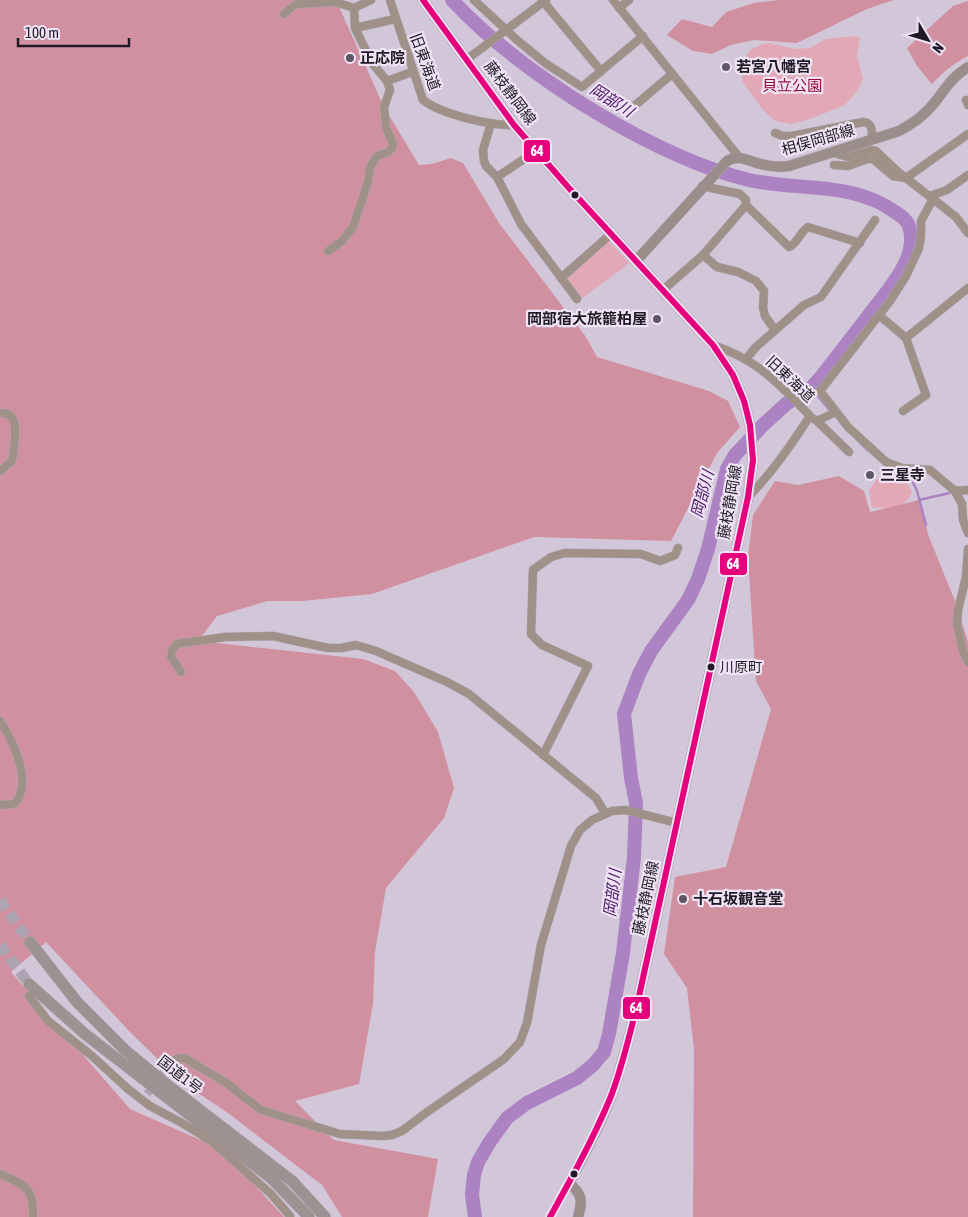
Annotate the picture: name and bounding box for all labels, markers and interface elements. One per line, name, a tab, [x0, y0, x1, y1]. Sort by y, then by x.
scale bar	[18, 15, 129, 47]
north arrow	[903, 15, 953, 65]
text: 100 m	[25, 24, 59, 41]
street label: 旧東海道	[407, 31, 444, 93]
text: N	[929, 40, 947, 56]
place label: 正応院	[360, 49, 405, 66]
marker: 正応院	[344, 52, 356, 64]
street label: 藤枝静岡線	[481, 58, 540, 128]
place label: 若宮八幡宮	[736, 58, 811, 75]
marker: 若宮八幡宮	[720, 61, 732, 73]
park label: 貝立公園	[762, 77, 822, 94]
water label: 岡部川	[587, 80, 639, 121]
street label: 相俣岡部線	[779, 121, 856, 158]
line badge: 64	[523, 139, 551, 163]
text: 64	[530, 143, 544, 159]
unlabelled marker	[570, 190, 580, 200]
place label: 岡部宿大旅籠柏屋	[527, 310, 647, 327]
marker: 岡部宿大旅籠柏屋	[651, 313, 663, 325]
street label: 旧東海道	[763, 352, 818, 405]
street label: 藤枝静岡線	[715, 463, 744, 540]
place label: 三星寺	[880, 466, 925, 483]
water label: 岡部川	[687, 467, 717, 520]
marker: 三星寺	[864, 469, 876, 481]
line badge: 64	[719, 552, 748, 576]
text: 64	[726, 556, 740, 572]
place label: 川原町	[720, 659, 762, 675]
marker: 川原町	[706, 662, 716, 672]
street label: 藤枝静岡線	[629, 859, 662, 936]
water label: 岡部川	[600, 866, 624, 918]
place label: 十石坂観音堂	[693, 890, 783, 907]
marker: 十石坂観音堂	[677, 893, 689, 905]
line badge: 64	[622, 996, 651, 1020]
text: 64	[629, 1000, 643, 1016]
street label: 国道1号	[155, 1052, 206, 1097]
unlabelled marker	[569, 1169, 579, 1179]

